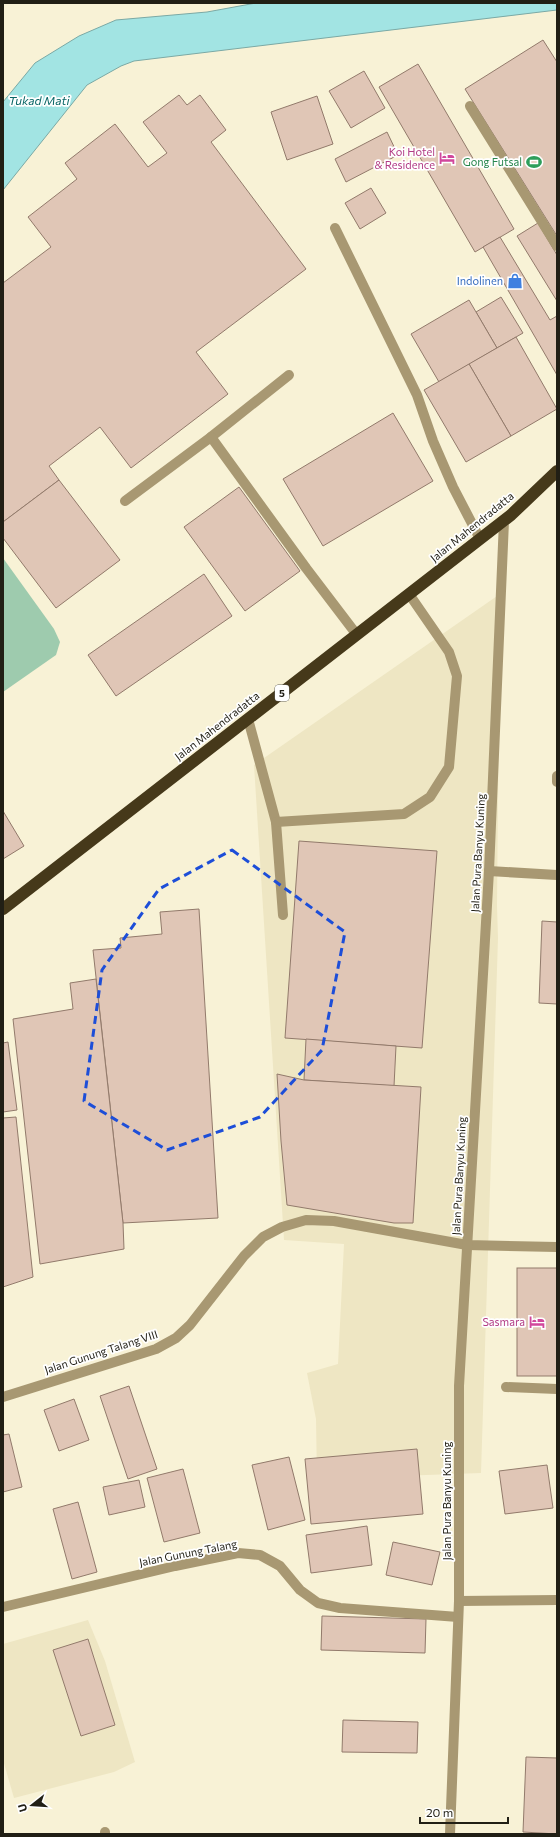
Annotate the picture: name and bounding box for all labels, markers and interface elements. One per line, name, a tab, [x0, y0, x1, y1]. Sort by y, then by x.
water label: Tukad Mati	[8, 93, 70, 107]
place label: Koi Hotel & Residence	[374, 145, 435, 171]
hotel icon: Koi Hotel & Residence	[438, 149, 456, 167]
sports icon: Gong Futsal	[525, 153, 543, 171]
place label: Gong Futsal	[463, 155, 522, 168]
shop icon: Indolinen	[506, 272, 524, 290]
place label: Indolinen	[457, 274, 503, 287]
street label: Jalan Mahendradatta	[427, 489, 517, 565]
road number: 5	[275, 685, 289, 701]
street label: Jalan Mahendradatta	[172, 689, 262, 763]
street label: Jalan Pura Banyu Kuning	[468, 793, 488, 913]
street label: Jalan Pura Banyu Kuning	[449, 1116, 469, 1236]
hotel icon: Sasmara	[528, 1313, 546, 1331]
place label: Sasmara	[482, 1315, 525, 1328]
street label: Jalan Gunung Talang VIII	[42, 1327, 160, 1377]
street label: Jalan Pura Banyu Kuning	[440, 1442, 454, 1560]
street label: Jalan Gunung Talang	[138, 1537, 238, 1569]
north arrow	[12, 1785, 52, 1825]
scale bar	[420, 1799, 508, 1825]
text: U	[15, 1802, 29, 1814]
text: 20 m	[426, 1805, 453, 1819]

